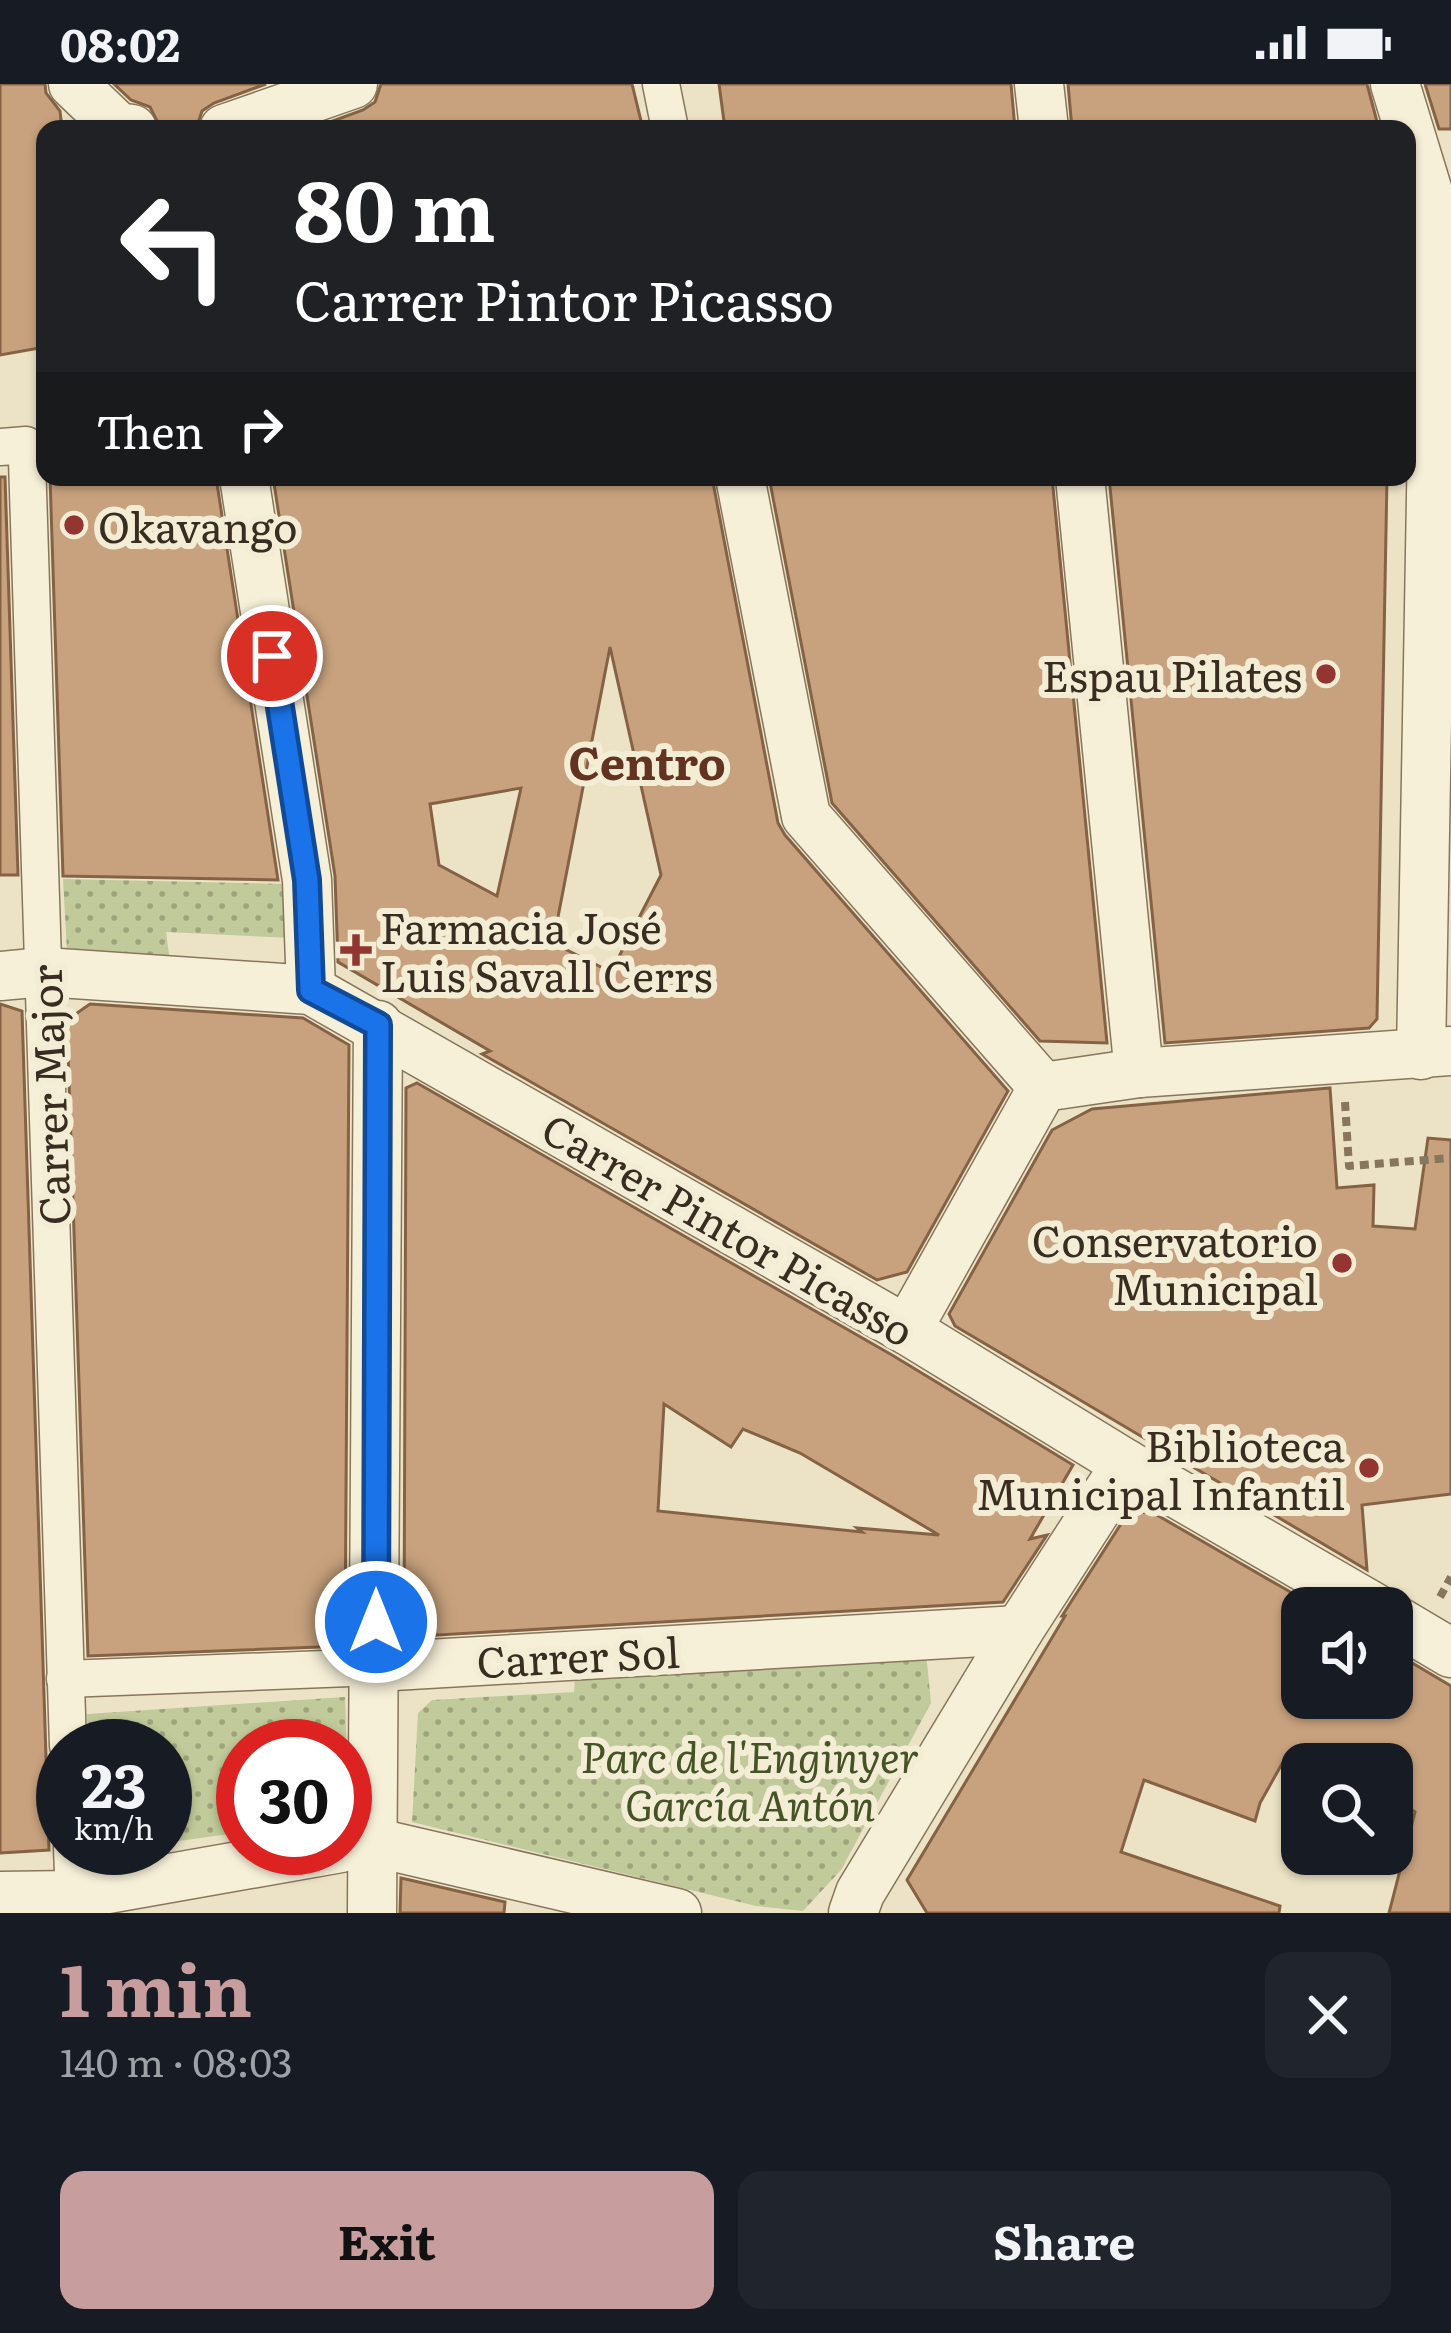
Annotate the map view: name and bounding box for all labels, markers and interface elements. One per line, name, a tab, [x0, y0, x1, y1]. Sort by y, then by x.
text: 08:02	[60, 9, 180, 76]
text: 80 m	[294, 143, 496, 268]
icon: left	[96, 168, 252, 324]
text: Carrer Pintor Picasso	[294, 257, 834, 338]
text: Then	[96, 396, 204, 463]
icon: right	[228, 396, 294, 462]
place label: Okavango	[98, 494, 298, 556]
marker: Okavango	[61, 512, 87, 538]
pin	[221, 605, 323, 707]
icon: arrive	[239, 623, 305, 689]
place label: Espau Pilates	[1042, 643, 1302, 705]
marker: Espau Pilates	[1313, 661, 1339, 687]
district label: Centro	[568, 727, 726, 794]
place label: Farmacia José Luis Savall Cerrs	[380, 895, 712, 1005]
marker: Farmacia José Luis Savall Cerrs	[343, 937, 369, 963]
street label: Carrer Major	[12, 964, 84, 1226]
street label: Carrer Pintor Picasso	[532, 1096, 926, 1360]
place label: Conservatorio Municipal	[1032, 1208, 1318, 1318]
marker: Conservatorio Municipal	[1329, 1250, 1355, 1276]
place label: Biblioteca Municipal Infantil	[976, 1413, 1345, 1523]
marker: Biblioteca Municipal Infantil	[1356, 1455, 1382, 1481]
position arrow	[313, 1559, 439, 1685]
map controls	[1281, 1587, 1413, 1875]
button: sound	[1281, 1587, 1413, 1719]
street label: Carrer Sol	[475, 1619, 681, 1691]
speed limit sign: 30	[216, 1719, 372, 1875]
park label: Parc de l'Enginyer García Antón	[581, 1724, 919, 1834]
text: 23	[81, 1737, 147, 1826]
button: search	[1281, 1743, 1413, 1875]
text: km/h	[74, 1805, 154, 1849]
text: 1 min	[60, 1932, 252, 2039]
button: close	[1265, 1952, 1391, 2078]
text: 140 m · 08:03	[60, 2031, 293, 2089]
button: Exit	[60, 2171, 714, 2309]
button: Share	[738, 2171, 1391, 2309]

